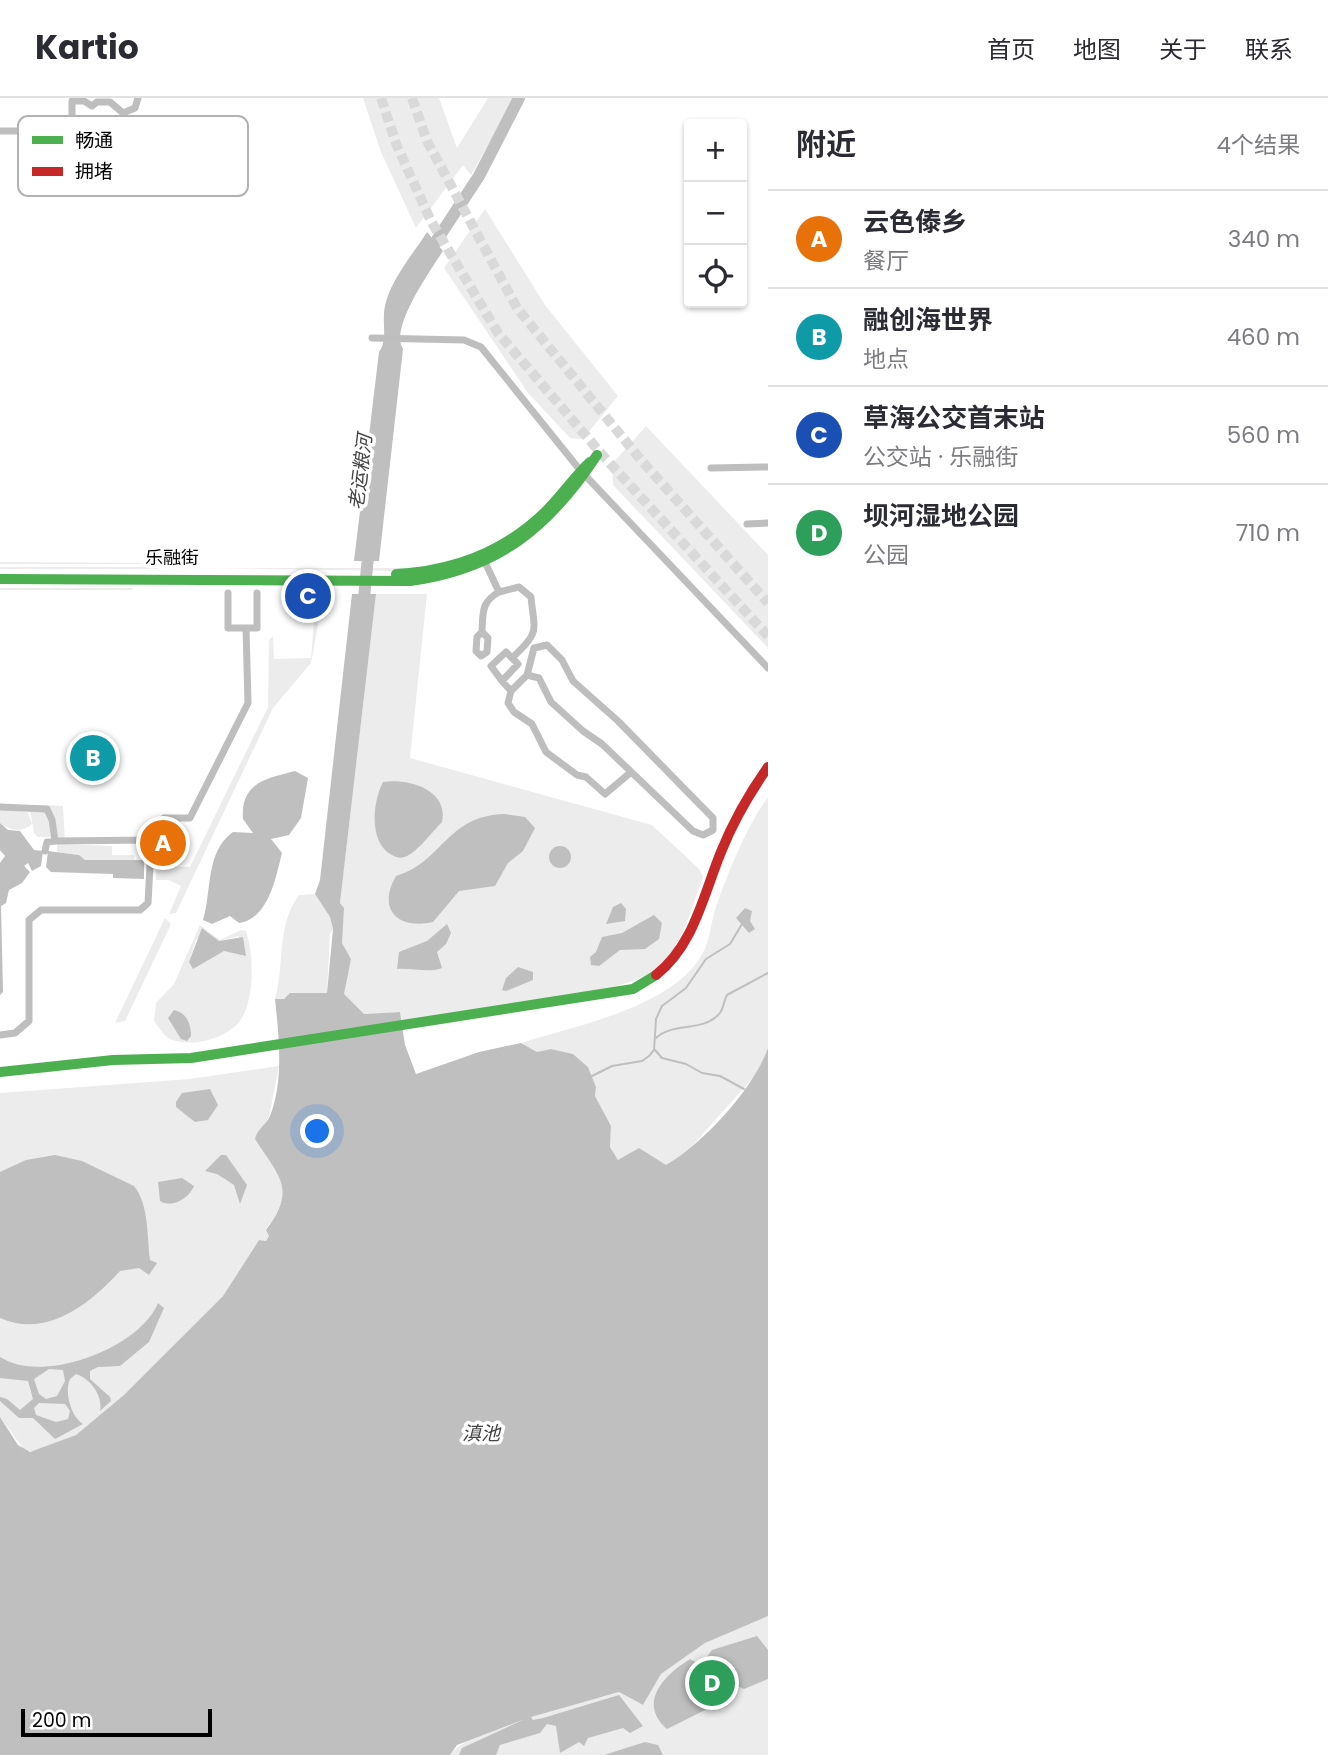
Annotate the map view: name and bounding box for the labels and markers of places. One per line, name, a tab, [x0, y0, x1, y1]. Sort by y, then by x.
pin: C	[285, 570, 331, 622]
pin: B	[70, 732, 116, 784]
pin: A	[140, 817, 186, 869]
pin: D	[689, 1657, 735, 1709]

